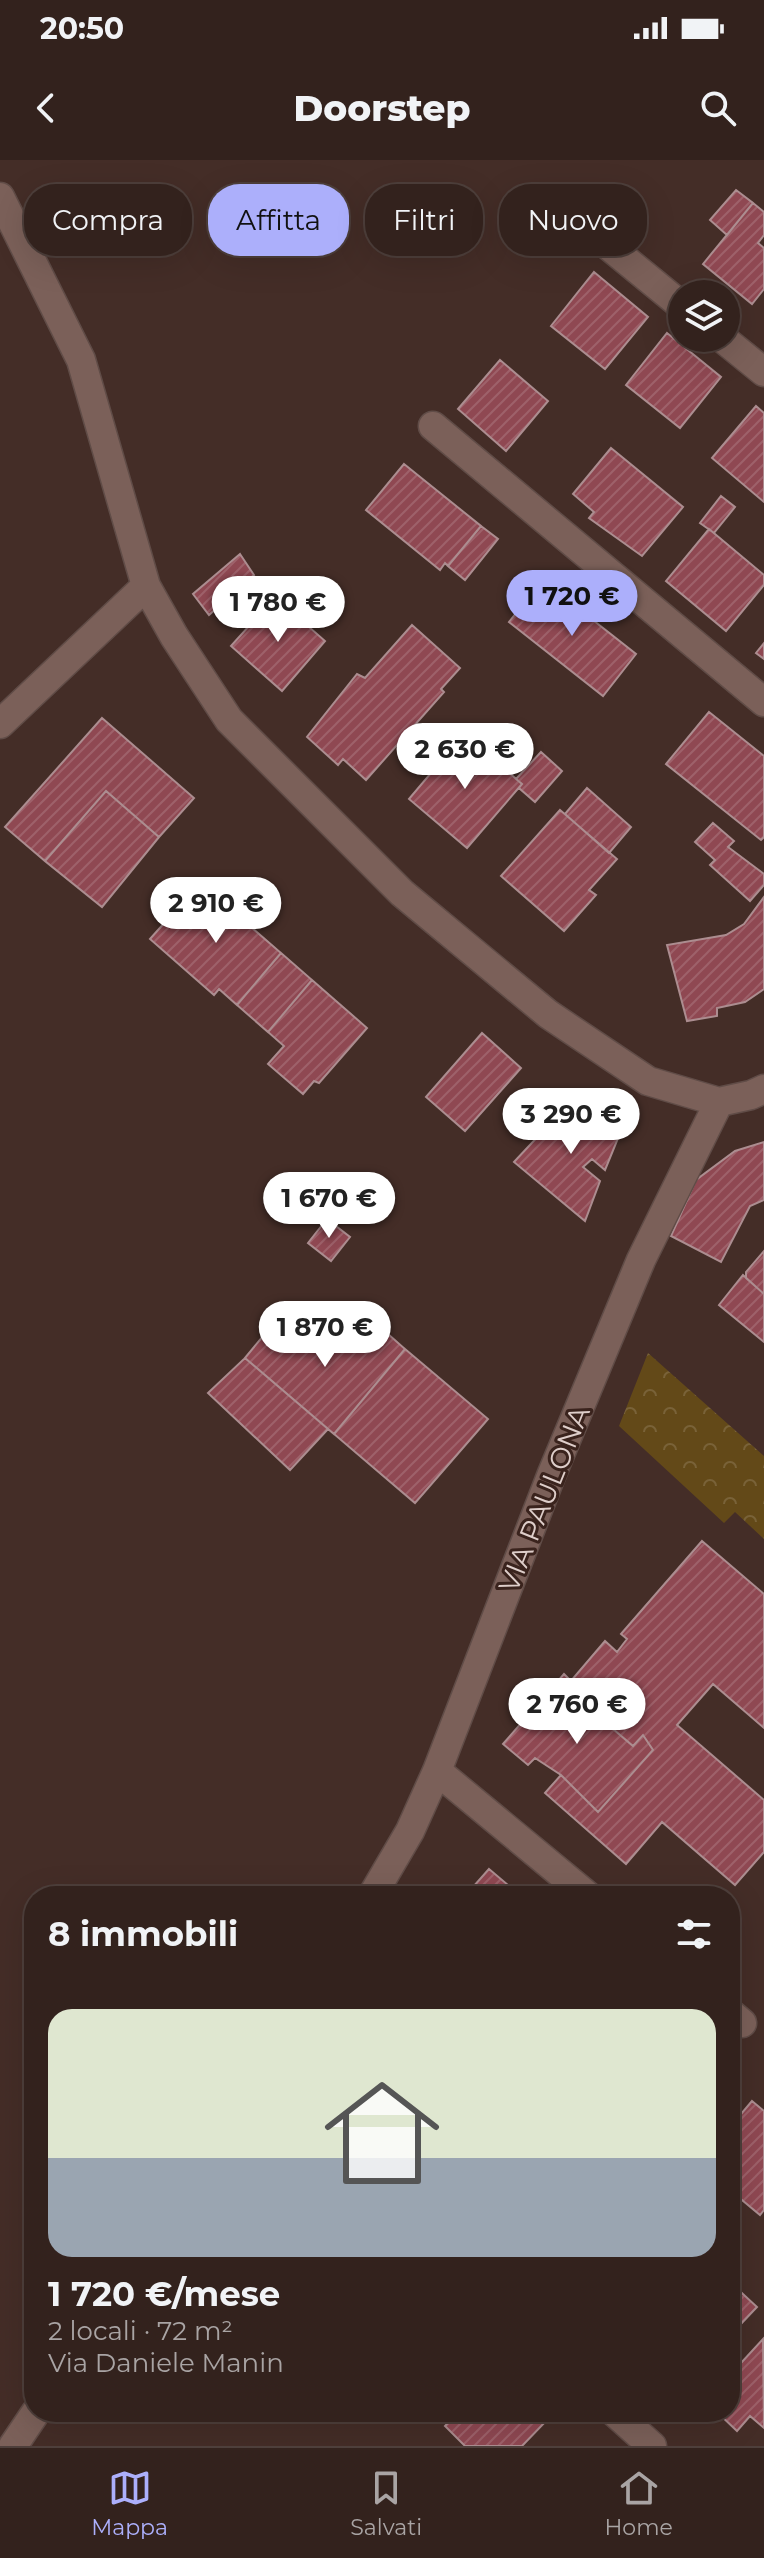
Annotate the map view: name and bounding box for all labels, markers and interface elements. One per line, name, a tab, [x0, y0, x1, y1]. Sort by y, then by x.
text: 20:50	[40, 10, 124, 47]
icon: back	[24, 86, 68, 130]
text: Doorstep	[294, 86, 470, 130]
icon: search	[696, 86, 740, 130]
chip: Compra	[24, 184, 192, 256]
chip: Affitta	[208, 184, 349, 256]
chip: Filtri	[365, 184, 483, 256]
chip: Nuovo	[499, 184, 647, 256]
map controls	[668, 280, 740, 352]
button: layers	[668, 280, 740, 352]
pin: 1 720 €	[498, 570, 646, 638]
pin: 1 780 €	[204, 576, 352, 644]
text: 1 720 €	[524, 580, 620, 612]
text: 1 780 €	[230, 586, 326, 618]
pin: 2 630 €	[391, 723, 539, 791]
text: 2 630 €	[415, 733, 515, 765]
pin: 2 910 €	[142, 877, 290, 945]
text: 2 910 €	[168, 887, 264, 919]
pin: 3 290 €	[497, 1088, 645, 1156]
text: 3 290 €	[521, 1098, 621, 1130]
pin: 1 670 €	[255, 1172, 403, 1240]
text: 1 670 €	[281, 1182, 377, 1214]
pin: 1 870 €	[251, 1301, 399, 1369]
text: 1 870 €	[277, 1311, 373, 1343]
street label: VIA PAULONA	[491, 1400, 597, 1597]
pin: 2 760 €	[503, 1678, 651, 1746]
text: 2 760 €	[527, 1688, 627, 1720]
icon: filters	[672, 1912, 716, 1956]
text: 8 immobili	[48, 1913, 238, 1955]
icon: home	[310, 2061, 454, 2205]
text: 1 720 €/mese	[48, 2273, 280, 2315]
text: 2 locali · 72 m²	[48, 2315, 233, 2347]
text: Via Daniele Manin	[48, 2347, 284, 2379]
tab: Mappa	[91, 2466, 168, 2541]
tab: Salvati	[350, 2466, 422, 2541]
tab: Home	[604, 2466, 673, 2541]

